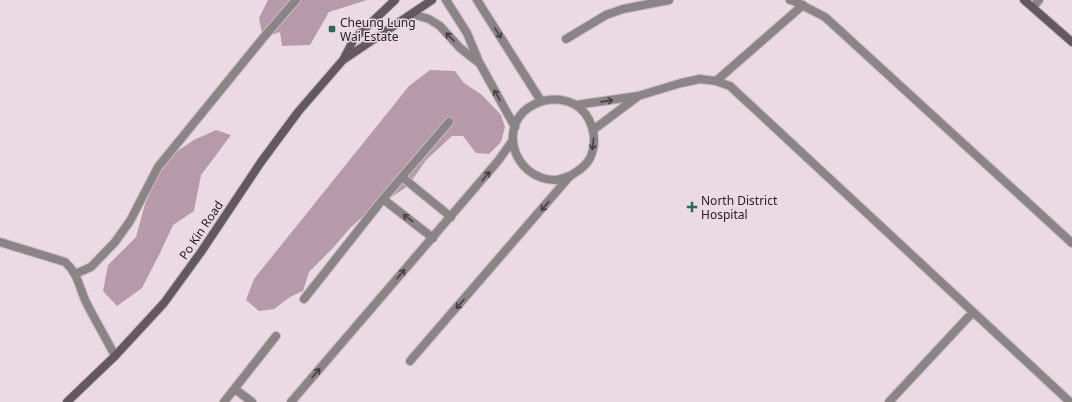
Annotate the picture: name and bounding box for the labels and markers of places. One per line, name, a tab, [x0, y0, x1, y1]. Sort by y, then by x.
place label: Cheung Lung Wai Estate	[340, 14, 416, 45]
marker: Cheung Lung Wai Estate	[327, 24, 337, 34]
place label: North District Hospital	[701, 192, 778, 223]
marker: North District Hospital	[686, 201, 698, 213]

